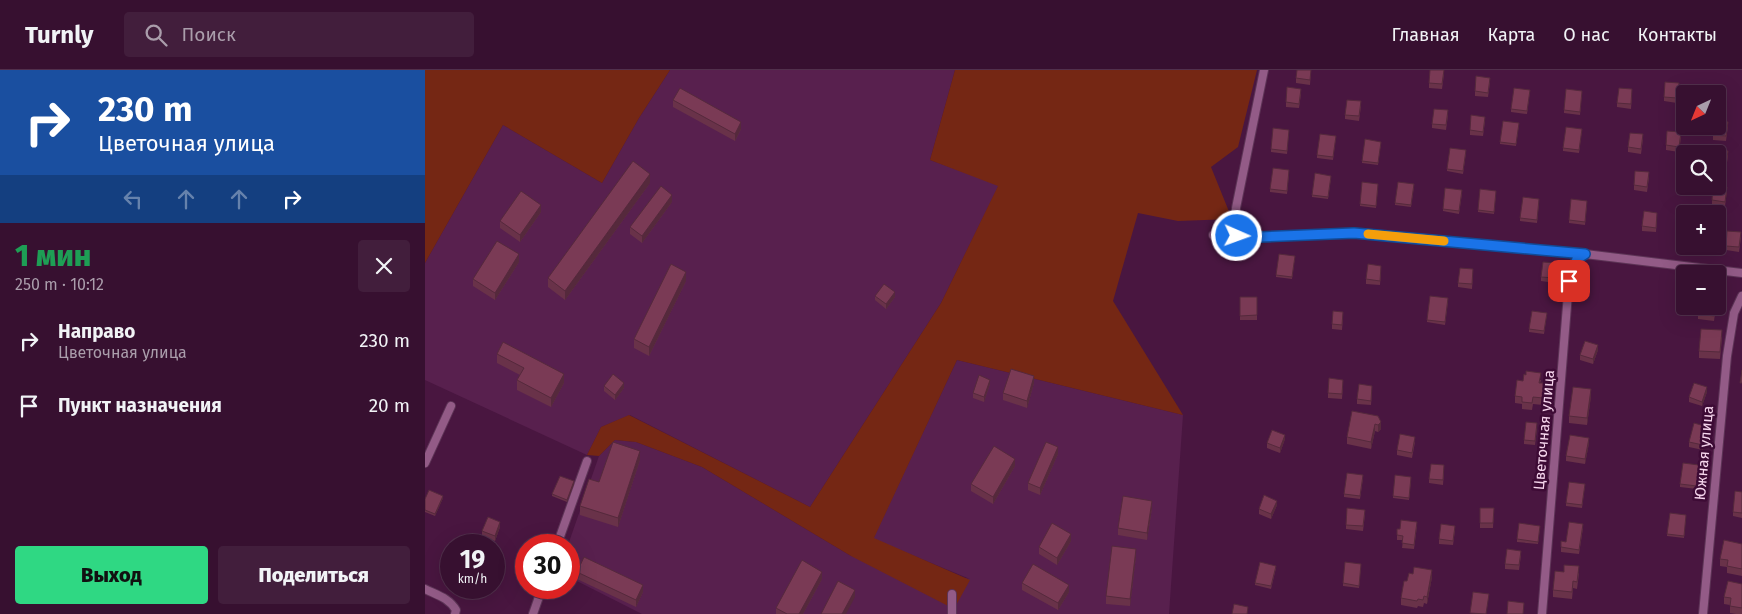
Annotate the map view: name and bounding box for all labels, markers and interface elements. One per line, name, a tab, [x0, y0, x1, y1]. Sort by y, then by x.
search box	[124, 12, 474, 57]
text: Turnly	[25, 21, 94, 49]
icon: search	[142, 21, 170, 49]
text: Поиск	[182, 23, 236, 46]
text: Главная	[1392, 24, 1460, 46]
text: Карта	[1488, 24, 1535, 46]
text: О нас	[1563, 24, 1610, 46]
text: Контакты	[1638, 24, 1717, 46]
north arrow	[1676, 85, 1726, 135]
map controls	[1676, 85, 1726, 315]
text: 230 m	[98, 88, 192, 130]
icon: right	[15, 90, 80, 155]
text: Цветочная улица	[98, 130, 275, 157]
button: search	[1676, 145, 1726, 195]
icon: left	[119, 185, 147, 213]
icon: ahead	[172, 185, 200, 213]
icon: ahead	[225, 185, 253, 213]
icon: right	[278, 185, 306, 213]
button: +	[1676, 205, 1726, 255]
position arrow	[1210, 209, 1262, 261]
text: 1 мин	[15, 238, 91, 274]
button: close	[358, 240, 410, 292]
pin	[1548, 260, 1590, 302]
button: −	[1676, 265, 1726, 315]
icon: arrive	[1555, 267, 1583, 295]
text: 250 m · 10:12	[15, 275, 104, 294]
text: Направо	[58, 320, 135, 343]
icon: right	[15, 327, 43, 355]
text: 230 m	[359, 329, 410, 352]
text: Цветочная улица	[58, 343, 187, 362]
street label: Цветочная улица	[1530, 369, 1558, 491]
icon: arrive	[15, 392, 43, 420]
text: Пункт назначения	[58, 394, 222, 417]
text: 20 m	[369, 394, 410, 417]
street label: Южная улица	[1691, 405, 1717, 501]
speed limit sign: 30	[515, 534, 580, 599]
text: 19	[460, 545, 485, 575]
button: Выход	[15, 546, 208, 604]
button: Поделиться	[218, 546, 410, 604]
text: km/h	[458, 572, 487, 586]

